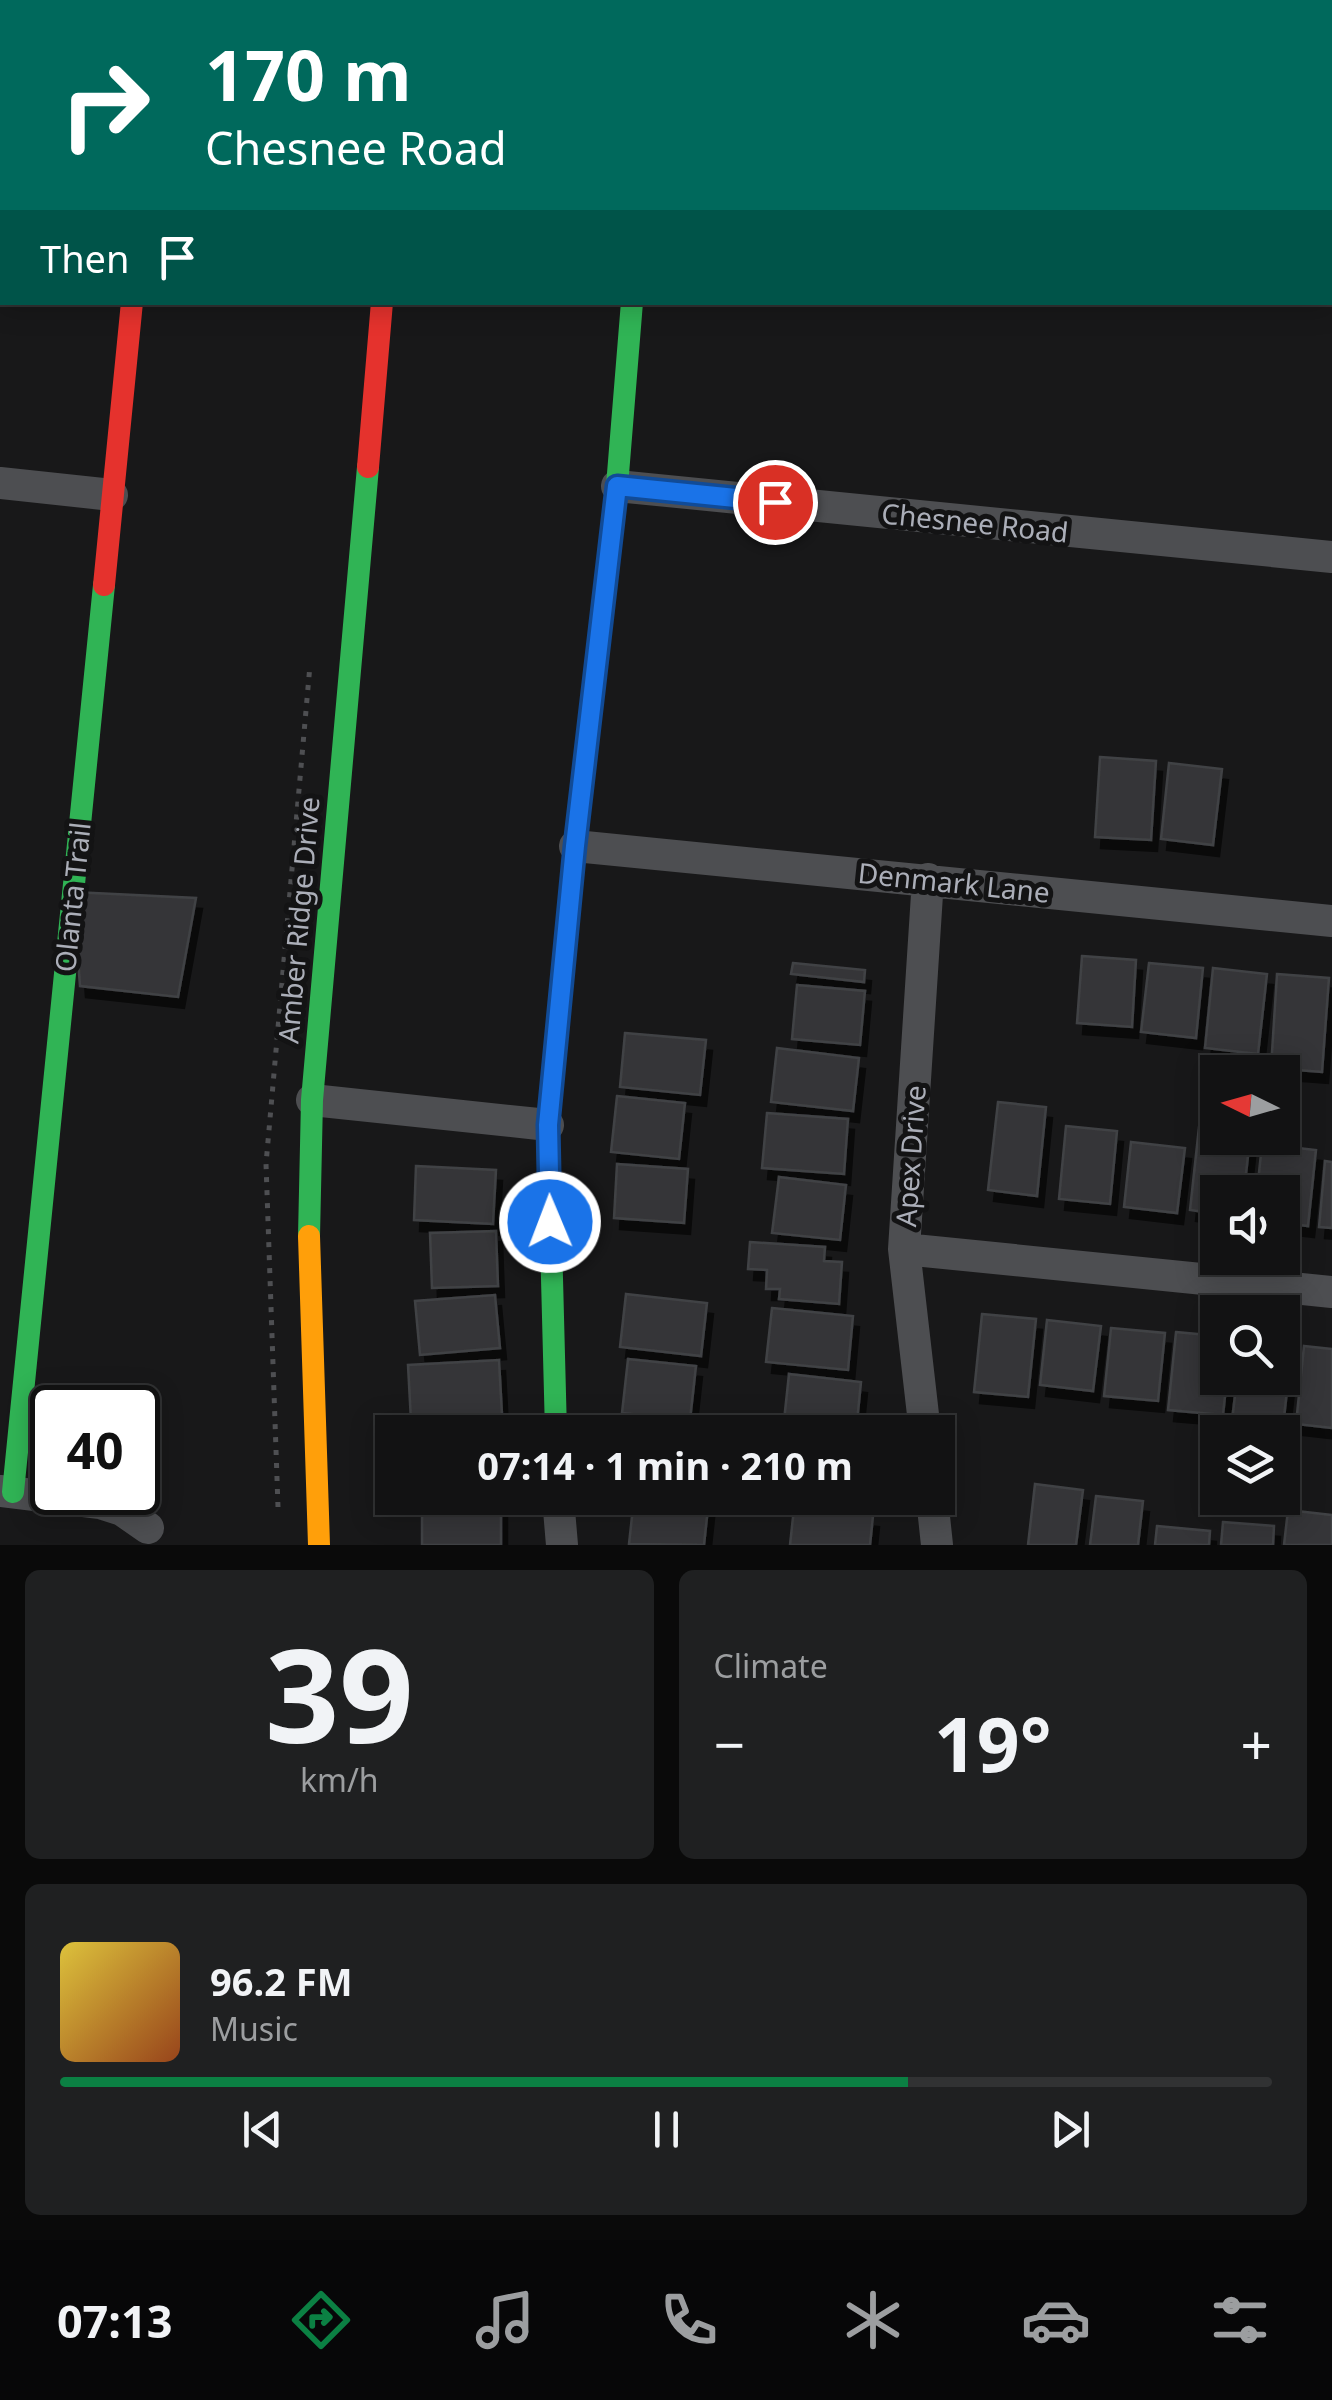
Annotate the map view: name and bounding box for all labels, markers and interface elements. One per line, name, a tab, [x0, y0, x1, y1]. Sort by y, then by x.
text: 170 m	[205, 26, 412, 122]
icon: right	[40, 40, 170, 170]
text: Chesnee Road	[205, 117, 507, 178]
icon: arrive	[150, 230, 205, 285]
text: Then	[40, 232, 130, 284]
pin	[733, 460, 818, 545]
icon: arrive	[748, 475, 803, 530]
street label: Chesnee Road	[880, 493, 1070, 551]
street label: Amber Ridge Drive	[268, 795, 328, 1045]
street label: Olanta Trail	[45, 820, 99, 974]
street label: Denmark Lane	[856, 853, 1052, 911]
north arrow	[1200, 1055, 1300, 1155]
map controls	[1200, 1055, 1300, 1515]
street label: Apex Drive	[886, 1084, 934, 1228]
position arrow	[498, 1170, 602, 1274]
button: sound	[1200, 1175, 1300, 1275]
button: search	[1200, 1295, 1300, 1395]
speed limit sign: 40	[30, 1385, 160, 1515]
button: layers	[1200, 1415, 1300, 1515]
text: 07:14 · 1 min · 210 m	[477, 1439, 853, 1491]
text: 39	[265, 1604, 414, 1781]
text: Climate	[714, 1644, 828, 1687]
text: 19°	[934, 1692, 1052, 1794]
text: −	[714, 1706, 745, 1781]
text: +	[1241, 1706, 1272, 1781]
text: km/h	[300, 1758, 379, 1801]
text: 96.2 FM	[210, 1955, 352, 2007]
text: Music	[210, 2007, 298, 2050]
icon: previous	[235, 2102, 290, 2157]
icon: pause	[639, 2102, 694, 2157]
icon: next	[1043, 2102, 1098, 2157]
icon: directions	[286, 2285, 356, 2355]
icon: music	[470, 2285, 540, 2355]
icon: phone	[654, 2285, 724, 2355]
icon: climate	[838, 2285, 908, 2355]
icon: car	[1021, 2285, 1091, 2355]
icon: filters	[1205, 2285, 1275, 2355]
text: 07:13	[57, 2290, 172, 2351]

